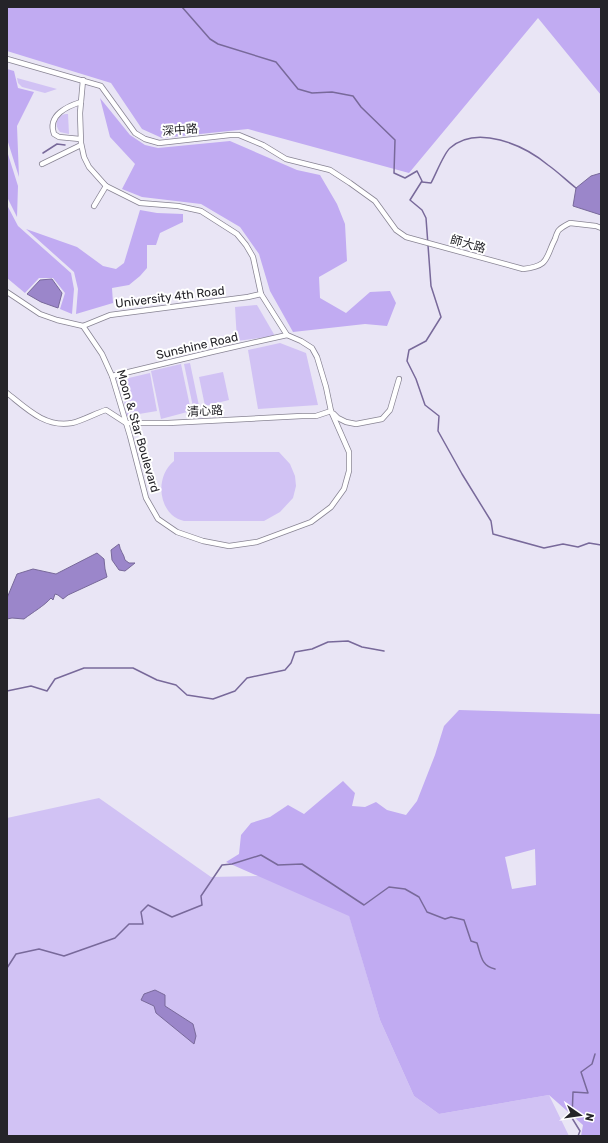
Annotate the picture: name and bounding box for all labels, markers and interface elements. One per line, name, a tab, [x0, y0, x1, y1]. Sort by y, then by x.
street label: 深中路	[161, 121, 199, 139]
street label: 師大路	[449, 232, 487, 256]
street label: University 4th Road	[115, 283, 225, 311]
street label: Sunshine Road	[155, 330, 239, 362]
street label: Moon & Star Boulevard	[114, 368, 162, 494]
street label: 清心路	[187, 403, 223, 419]
north arrow	[560, 1095, 600, 1135]
text: N	[582, 1112, 596, 1123]

